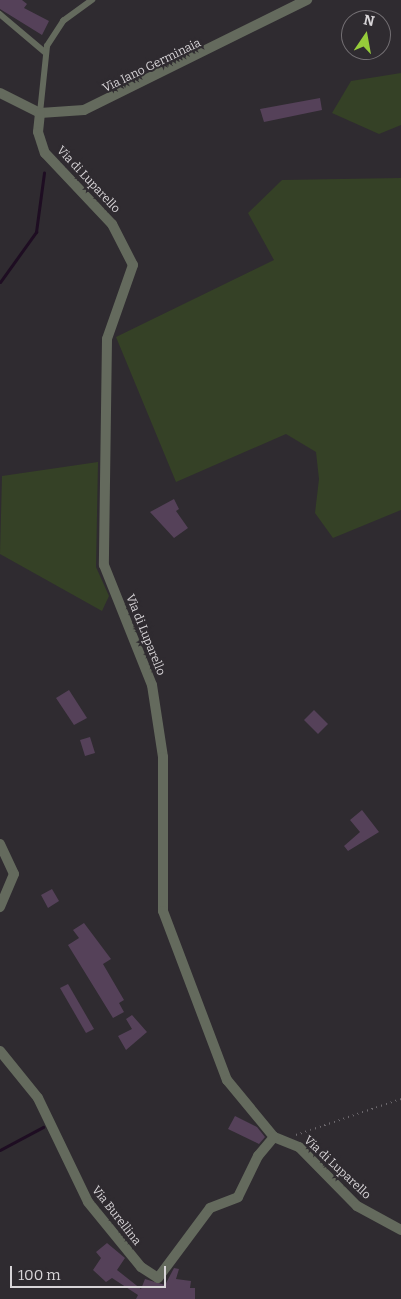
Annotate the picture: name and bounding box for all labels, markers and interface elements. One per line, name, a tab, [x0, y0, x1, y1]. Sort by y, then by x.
north arrow	[341, 10, 391, 60]
text: N	[362, 11, 376, 30]
street label: Via Iano Germinaia	[101, 36, 203, 96]
street label: Via di Luparello	[53, 144, 123, 216]
street label: Via di Luparello	[122, 592, 168, 678]
street label: Via di Luparello	[301, 1133, 373, 1203]
street label: Via Burellina	[88, 1183, 144, 1249]
scale bar	[12, 1256, 169, 1288]
text: 100 m	[18, 1266, 61, 1284]

